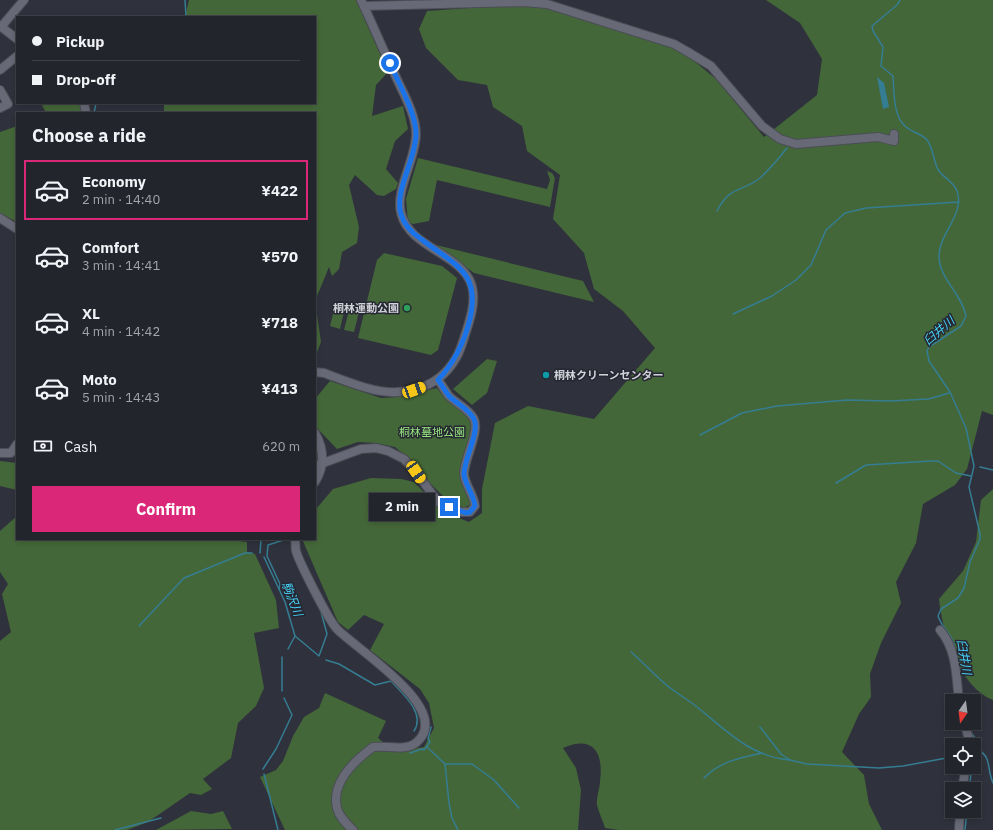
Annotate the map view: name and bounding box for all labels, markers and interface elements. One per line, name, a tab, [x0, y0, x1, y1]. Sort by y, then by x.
text: Pickup	[56, 32, 104, 51]
route start	[381, 54, 399, 72]
text: Drop-off	[56, 70, 116, 89]
text: Choose a ride	[32, 124, 146, 147]
icon: car	[34, 172, 70, 208]
text: Economy	[82, 172, 146, 191]
text: ¥422	[261, 181, 298, 200]
text: 2 min · 14:40	[82, 191, 160, 208]
icon: car	[34, 238, 70, 274]
text: Comfort	[82, 238, 139, 257]
text: ¥570	[261, 247, 298, 266]
text: 3 min · 14:41	[82, 257, 160, 274]
place label: 桐林運動公園	[333, 301, 399, 315]
marker: 桐林運動公園	[402, 303, 412, 313]
icon: car	[34, 304, 70, 340]
text: XL	[82, 304, 100, 323]
water label: 臼井川	[920, 312, 959, 348]
text: ¥718	[261, 313, 298, 332]
text: 4 min · 14:42	[82, 323, 160, 340]
place label: 桐林クリーンセンター	[554, 368, 663, 382]
icon: car	[34, 370, 70, 406]
text: Moto	[82, 370, 117, 389]
marker: 桐林クリーンセンター	[541, 370, 551, 380]
text: ¥413	[261, 379, 298, 398]
car	[401, 380, 427, 400]
text: 5 min · 14:43	[82, 389, 160, 406]
park label: 桐林墓地公園	[399, 425, 465, 439]
icon: cash	[32, 435, 54, 457]
text: Cash	[64, 437, 97, 456]
text: 620 m	[262, 438, 300, 455]
car	[404, 459, 428, 485]
button: Confirm	[32, 486, 300, 532]
callout: 2 min	[369, 493, 435, 521]
text: 2 min	[385, 498, 419, 515]
route end	[440, 498, 458, 516]
water label: 駒沢川	[279, 579, 307, 620]
water label: 臼井川	[954, 638, 975, 678]
north arrow	[945, 694, 981, 730]
map controls	[945, 694, 981, 818]
button: locate	[945, 738, 981, 774]
button: layers	[945, 782, 981, 818]

